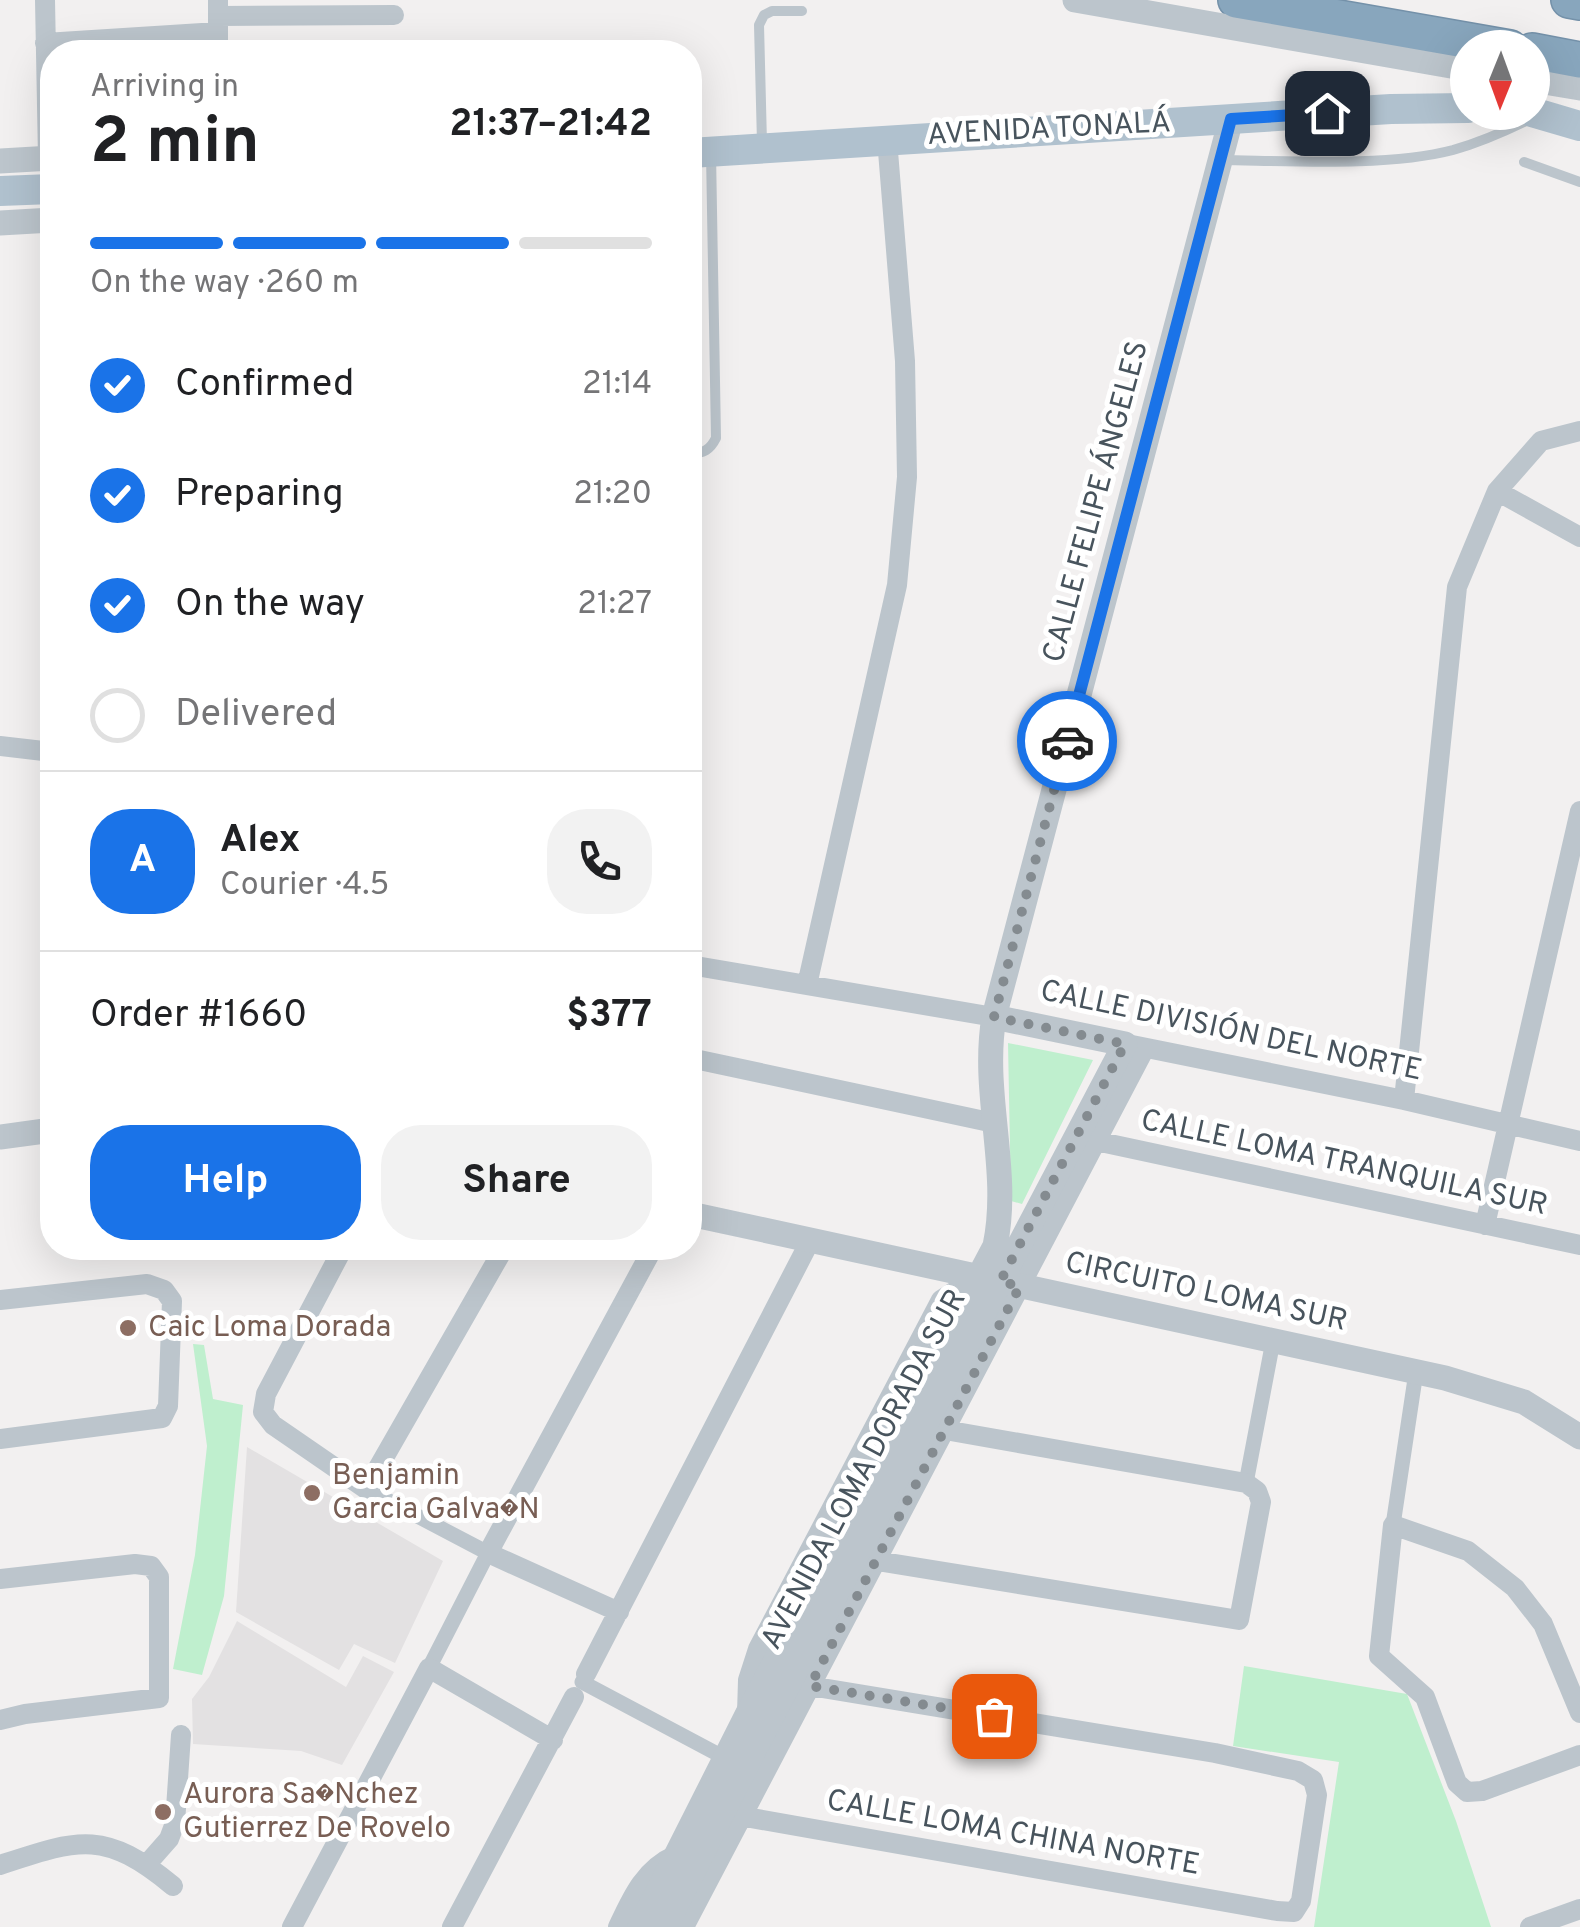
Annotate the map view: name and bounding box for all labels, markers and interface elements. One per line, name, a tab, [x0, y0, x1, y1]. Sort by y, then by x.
north arrow	[1450, 30, 1550, 130]
map controls	[1450, 30, 1550, 130]
text: Arriving in	[90, 68, 239, 108]
pin	[1285, 71, 1370, 156]
icon: home	[1300, 86, 1355, 141]
text: 21:37–21:42	[449, 101, 652, 150]
street label: AVENIDA TONALÁ	[926, 103, 1172, 155]
text: 2 min	[90, 104, 260, 186]
text: On the way · 260 m	[90, 264, 359, 304]
street label: CALLE FELIPE ÁNGELES	[1034, 337, 1158, 667]
icon: check	[90, 358, 145, 413]
text: Confirmed	[175, 361, 354, 410]
text: 21:14	[582, 365, 652, 405]
icon: check	[90, 468, 145, 523]
text: Preparing	[175, 471, 344, 520]
text: 21:20	[573, 475, 652, 515]
icon: check	[90, 578, 145, 633]
text: On the way	[175, 581, 365, 630]
text: 21:27	[577, 585, 652, 625]
text: Delivered	[175, 691, 337, 740]
courier	[1017, 691, 1117, 791]
icon: car	[1040, 714, 1095, 769]
button: phone	[547, 809, 652, 914]
text: Alex	[220, 817, 300, 866]
text: A	[129, 837, 156, 886]
text: Courier · 4.5	[220, 866, 389, 906]
street label: CALLE DIVISIÓN DEL NORTE	[1037, 970, 1426, 1091]
text: Order #1660	[90, 992, 308, 1041]
text: $377	[566, 992, 652, 1041]
street label: CALLE LOMA TRANQUILA SUR	[1137, 1103, 1551, 1225]
button: Help	[90, 1125, 361, 1240]
button: Share	[381, 1125, 652, 1240]
street label: CIRCUITO LOMA SUR	[1062, 1245, 1350, 1341]
street label: AVENIDA LOMA DORADA SUR	[754, 1284, 976, 1656]
place label: Caic Loma Dorada	[148, 1310, 391, 1347]
marker: Caic Loma Dorada	[117, 1317, 139, 1339]
place label: Benjamin Garcia Galva�N	[332, 1458, 540, 1529]
marker: Benjamin Garcia Galva�N	[301, 1482, 323, 1504]
pin	[952, 1674, 1037, 1759]
icon: bag	[967, 1689, 1022, 1744]
place label: Aurora Sa�Nchez Gutierrez De Rovelo	[183, 1777, 451, 1848]
street label: CALLE LOMA CHINA NORTE	[824, 1783, 1202, 1885]
marker: Aurora Sa�Nchez Gutierrez De Rovelo	[152, 1801, 174, 1823]

